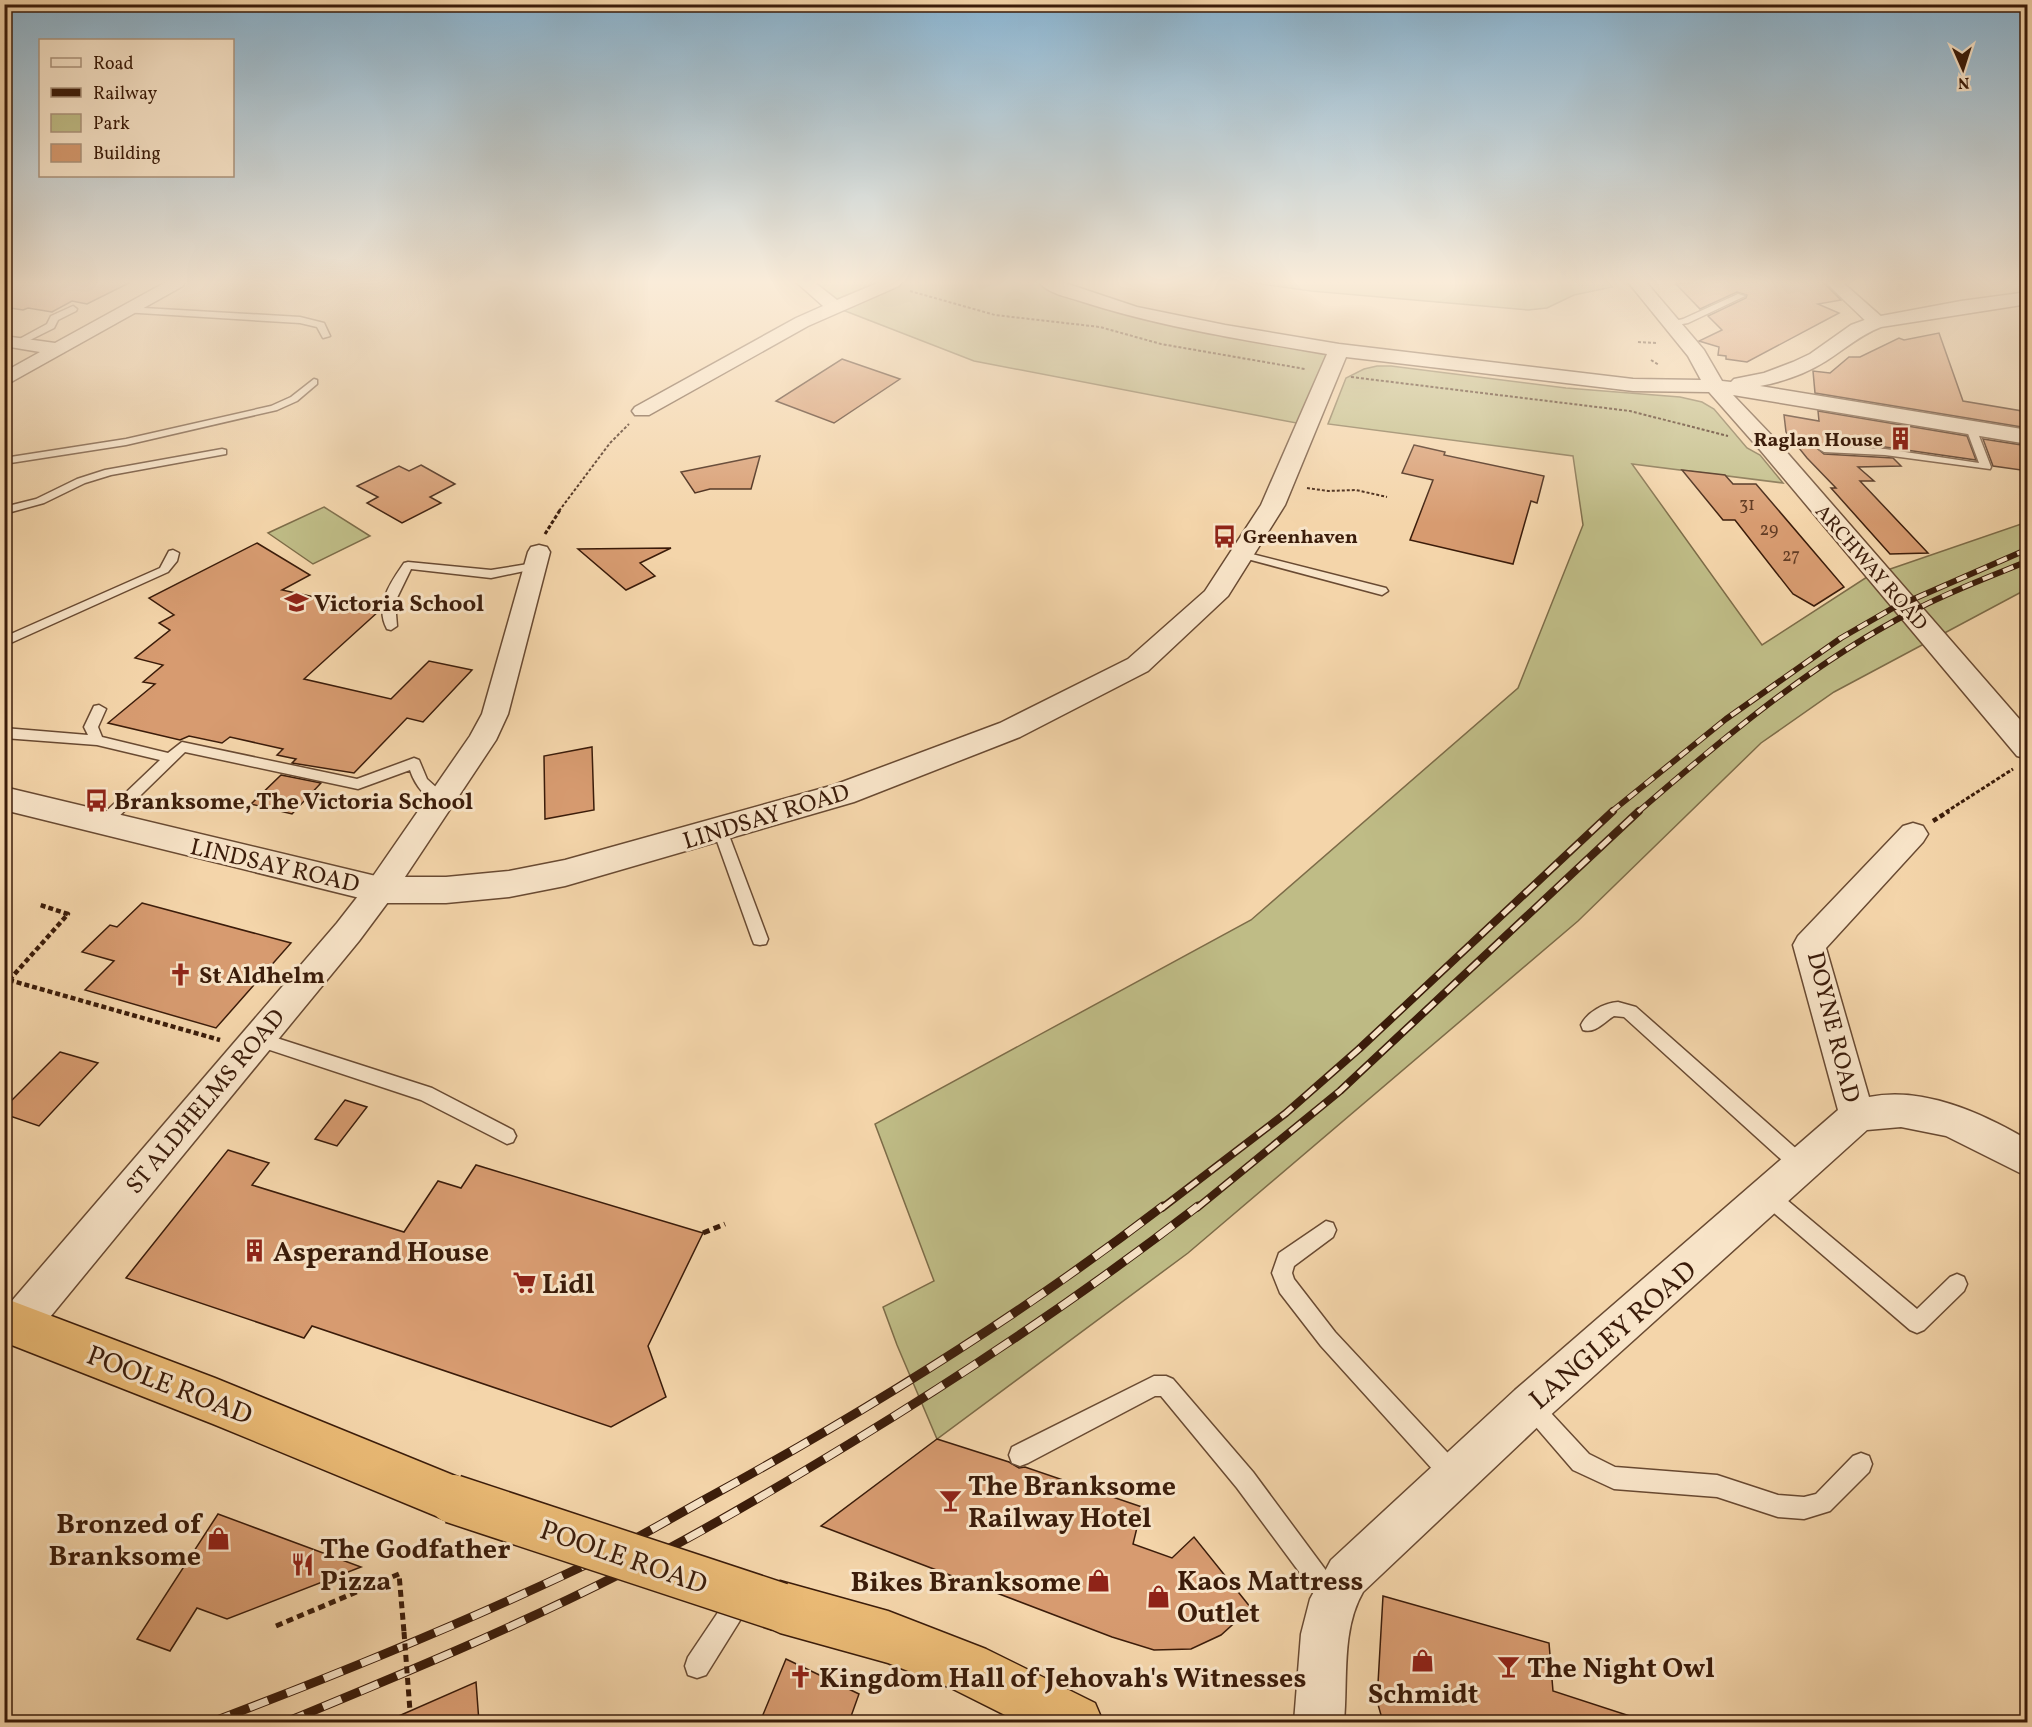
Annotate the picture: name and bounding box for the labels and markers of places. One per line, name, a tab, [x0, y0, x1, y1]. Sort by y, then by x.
building icon: Raglan House	[1888, 426, 1914, 452]
place label: Raglan House	[1753, 427, 1883, 455]
bus stop icon: Greenhaven	[1212, 523, 1238, 549]
place label: Greenhaven	[1243, 524, 1358, 552]
place label: Victoria School	[314, 588, 484, 622]
school or university icon: Victoria School	[283, 590, 309, 616]
place label: Branksome, The Victoria School	[114, 786, 473, 820]
bus stop icon: Branksome, The Victoria School	[83, 788, 109, 814]
place label: St Aldhelm	[199, 960, 325, 994]
church icon: St Aldhelm	[168, 962, 194, 988]
place label: Asperand House	[273, 1234, 489, 1273]
building icon: Asperand House	[242, 1238, 268, 1264]
place label: Lidl	[542, 1266, 595, 1305]
supermarket icon: Lidl	[511, 1270, 537, 1296]
place label: The Branksome Railway Hotel	[968, 1468, 1176, 1539]
bar icon: The Branksome Railway Hotel	[937, 1488, 963, 1514]
place label: Bronzed of Branksome	[48, 1506, 203, 1577]
shop icon: Bronzed of Branksome	[206, 1526, 232, 1552]
place label: The Godfather Pizza	[320, 1531, 510, 1602]
restaurant icon: The Godfather Pizza	[289, 1551, 315, 1577]
place label: Kaos Mattress Outlet	[1177, 1563, 1364, 1634]
place label: Bikes Branksome	[850, 1564, 1081, 1603]
shop icon: Bikes Branksome	[1086, 1568, 1112, 1594]
shop icon: Kaos Mattress Outlet	[1146, 1583, 1172, 1609]
shop icon: Schmidt	[1410, 1647, 1436, 1673]
place label: The Night Owl	[1527, 1650, 1715, 1689]
bar icon: The Night Owl	[1496, 1654, 1522, 1680]
place label: Kingdom Hall of Jehovah's Witnesses	[819, 1660, 1306, 1699]
church icon: Kingdom Hall of Jehovah's Witnesses	[788, 1664, 814, 1690]
place label: Schmidt	[1368, 1676, 1478, 1715]

